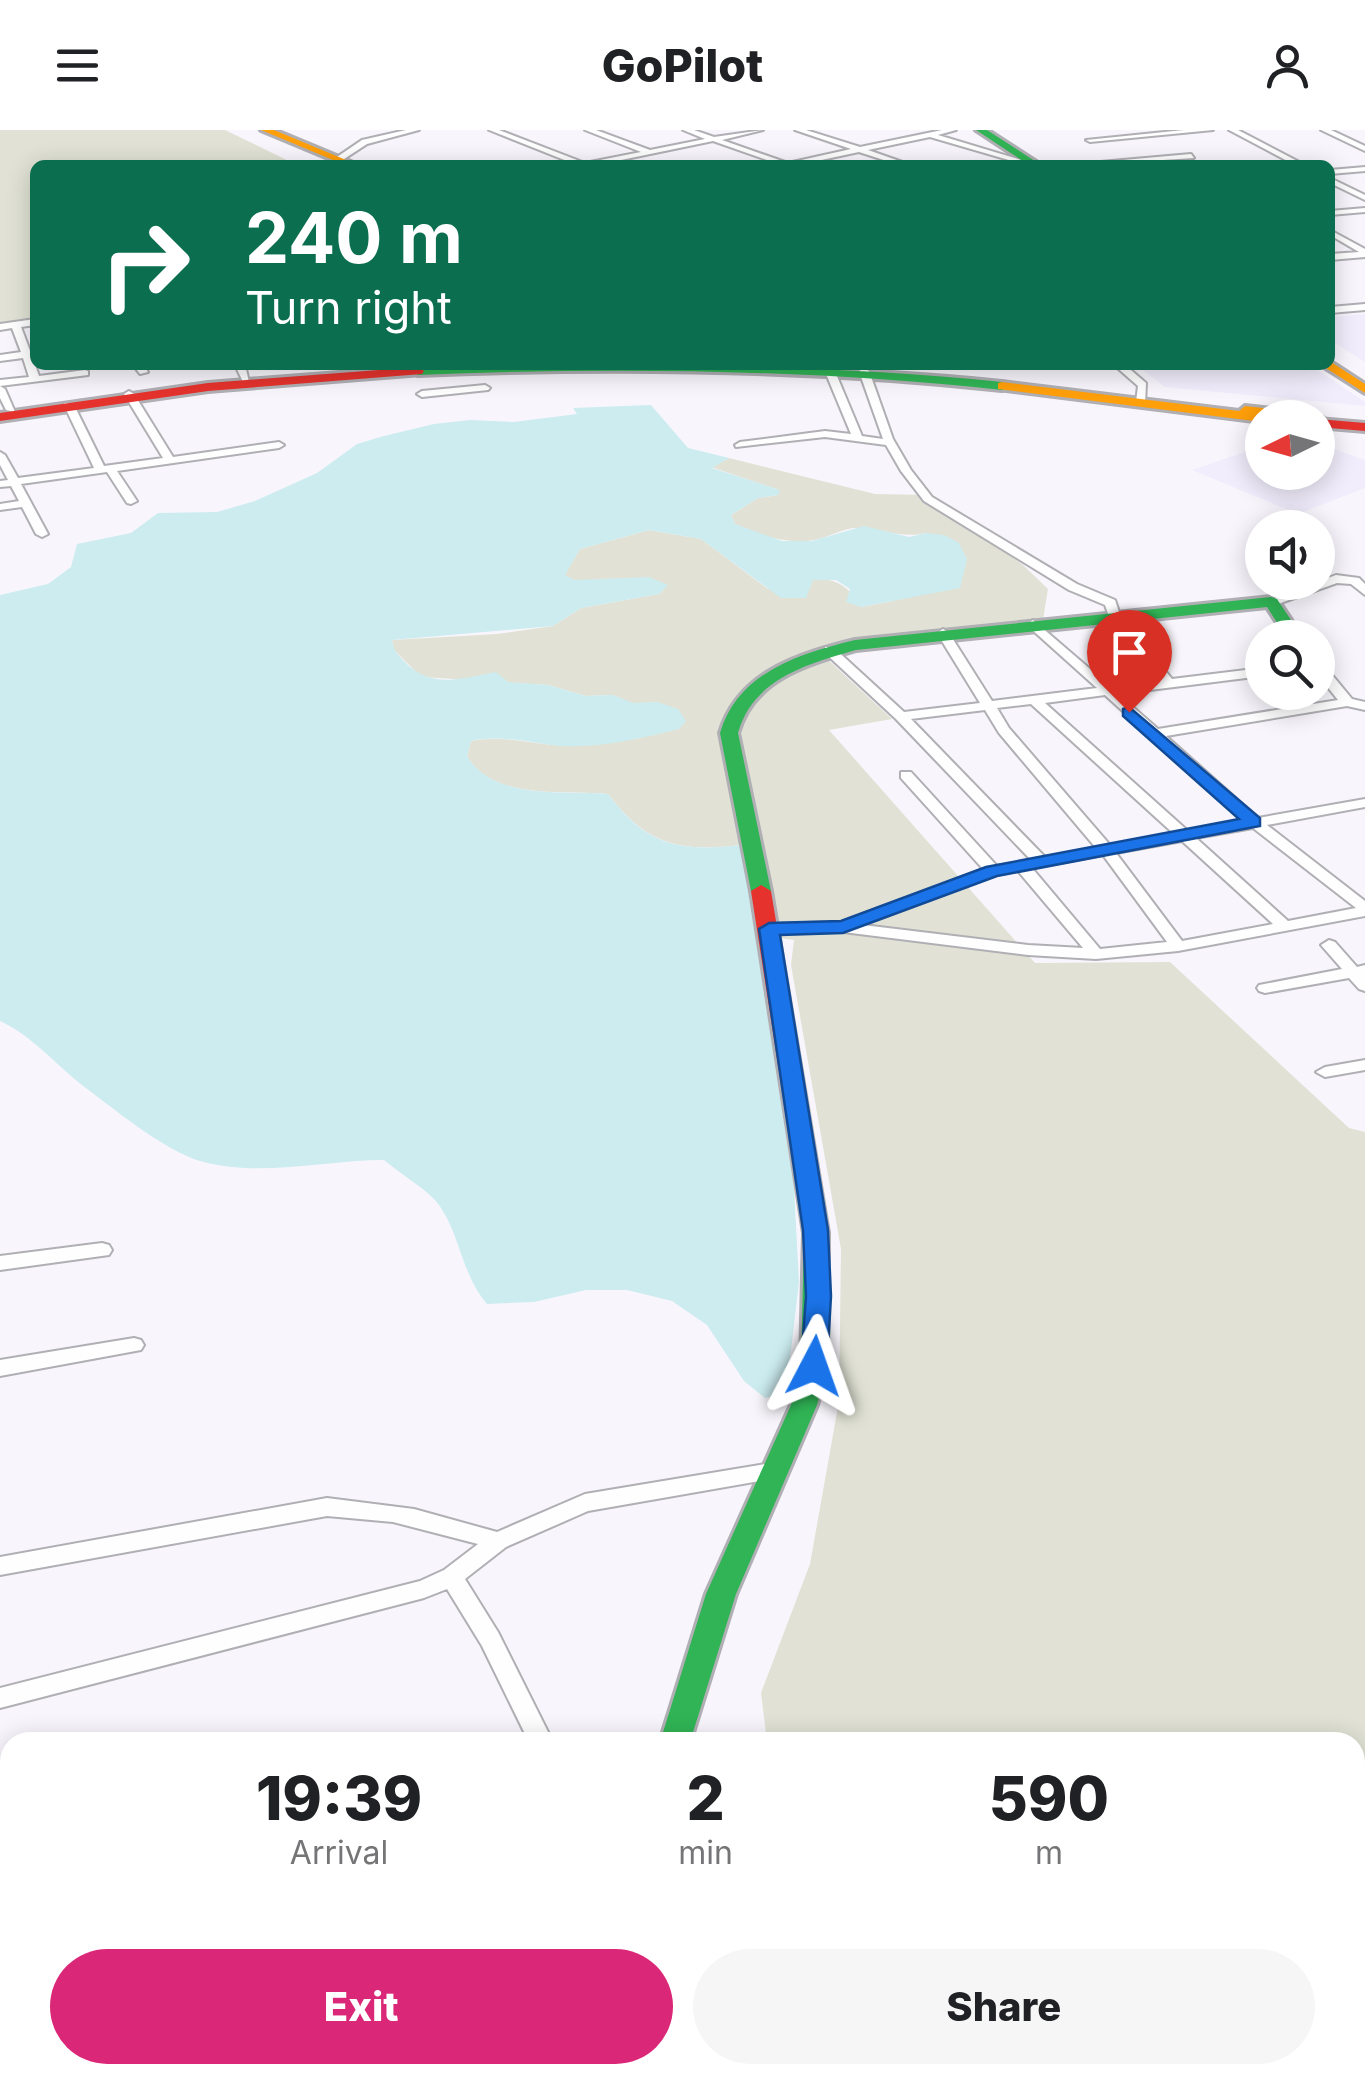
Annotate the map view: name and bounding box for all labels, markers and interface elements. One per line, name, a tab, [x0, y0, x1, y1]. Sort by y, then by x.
icon: menu	[50, 38, 105, 93]
text: GoPilot	[602, 38, 763, 93]
icon: person	[1260, 38, 1315, 93]
text: 240 m	[245, 195, 463, 280]
icon: right	[80, 200, 210, 330]
text: Turn right	[245, 280, 452, 335]
north arrow	[1245, 400, 1335, 490]
map controls	[1245, 400, 1335, 710]
button: sound	[1245, 510, 1335, 600]
pin	[1087, 610, 1172, 713]
button: search	[1245, 620, 1335, 710]
icon: arrive	[1102, 625, 1157, 680]
position arrow	[762, 1314, 866, 1418]
text: 19:39	[256, 1762, 422, 1834]
text: 2	[686, 1762, 725, 1834]
text: 590	[989, 1762, 1109, 1834]
text: Arrival	[290, 1833, 388, 1872]
text: min	[678, 1833, 733, 1872]
text: m	[1035, 1833, 1063, 1872]
button: Exit	[50, 1949, 673, 2064]
button: Share	[693, 1949, 1315, 2064]

